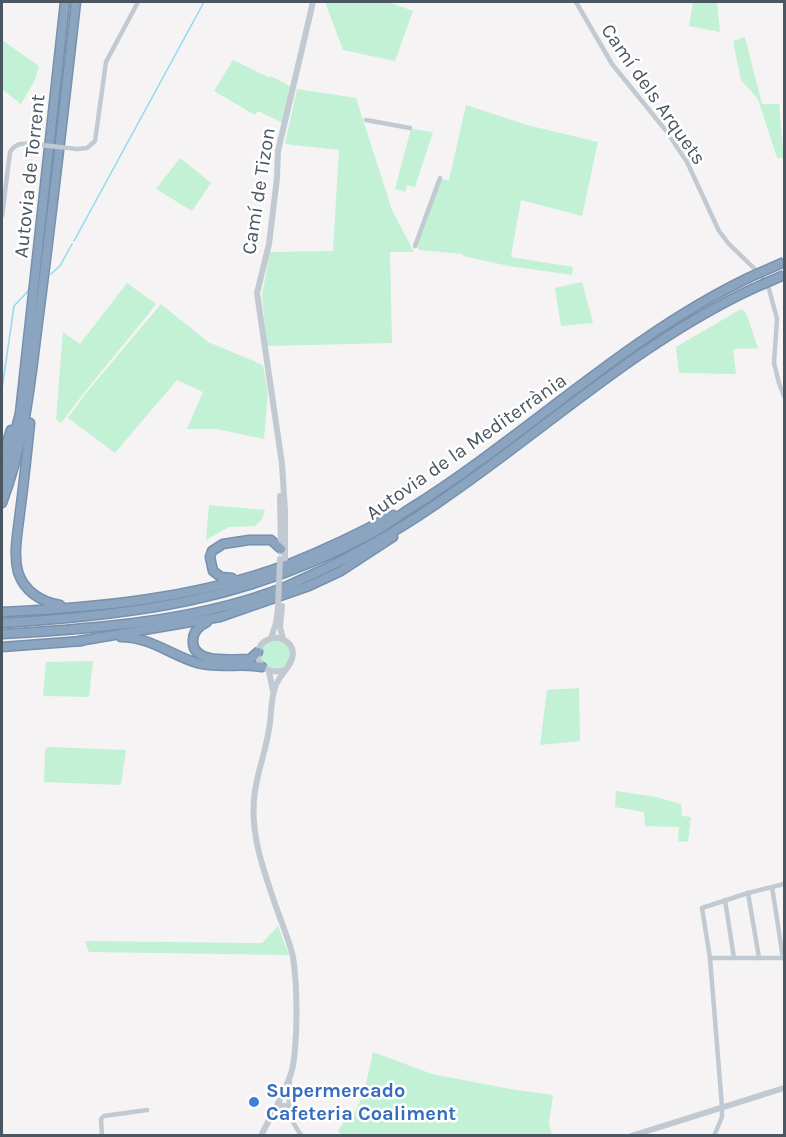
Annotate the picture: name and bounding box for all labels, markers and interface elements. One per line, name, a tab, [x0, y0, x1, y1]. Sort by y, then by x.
street label: Camí dels Arquets	[596, 19, 711, 169]
street label: Autovia de Torrent	[9, 93, 50, 259]
street label: Camí de Tizon	[237, 126, 280, 256]
street label: Autovia de la Mediterrània	[362, 368, 571, 524]
place label: Supermercado Cafeteria Coaliment	[266, 1079, 456, 1125]
marker: Supermercado Cafeteria Coaliment	[247, 1095, 261, 1109]

